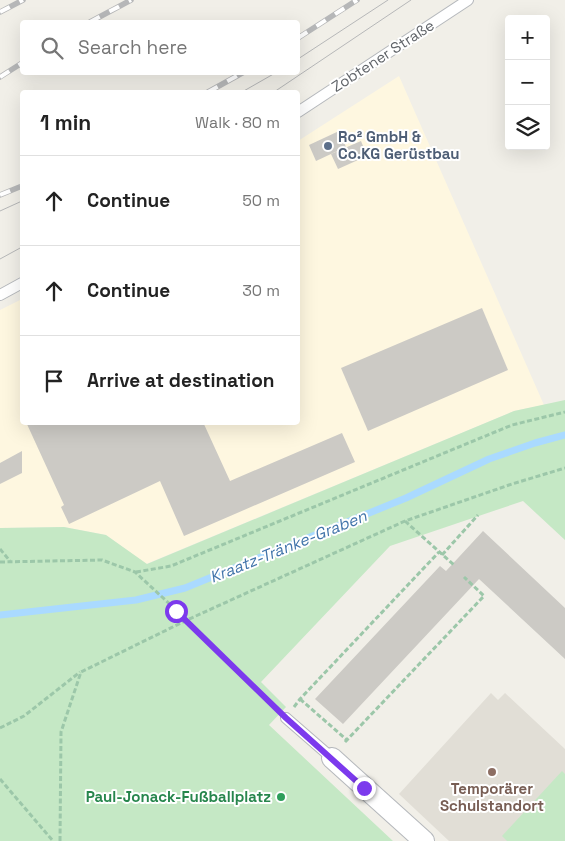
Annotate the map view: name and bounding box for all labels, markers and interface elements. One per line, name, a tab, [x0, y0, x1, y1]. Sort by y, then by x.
street label: Zobtener Straße	[328, 15, 438, 96]
map controls	[505, 15, 550, 150]
button: +	[505, 15, 550, 60]
search box	[20, 20, 300, 75]
icon: search	[38, 34, 66, 62]
text: Search here	[78, 35, 188, 60]
button: −	[505, 60, 550, 105]
button: layers	[505, 105, 550, 150]
text: 1 min	[40, 109, 91, 136]
text: Walk · 80 m	[195, 112, 280, 133]
place label: Ro² GmbH & Co.KG Gerüstbau	[338, 127, 460, 163]
marker: Ro² GmbH & Co.KG Gerüstbau	[322, 140, 334, 152]
icon: ahead	[40, 187, 68, 215]
text: Continue	[87, 188, 170, 213]
text: 50 m	[242, 190, 280, 211]
icon: ahead	[40, 277, 68, 305]
text: Continue	[87, 278, 170, 303]
text: 30 m	[242, 280, 280, 301]
icon: arrive	[40, 367, 68, 395]
text: Arrive at destination	[87, 368, 275, 393]
water label: Kraatz-Tränke-Graben	[207, 505, 371, 588]
route start	[165, 600, 188, 623]
marker: Temporärer Schulstandort	[486, 766, 498, 778]
route end	[353, 777, 376, 800]
place label: Temporärer Schulstandort	[440, 779, 544, 815]
place label: Paul-Jonack-Fußballplatz	[86, 787, 271, 806]
marker: Paul-Jonack-Fußballplatz	[275, 791, 287, 803]

